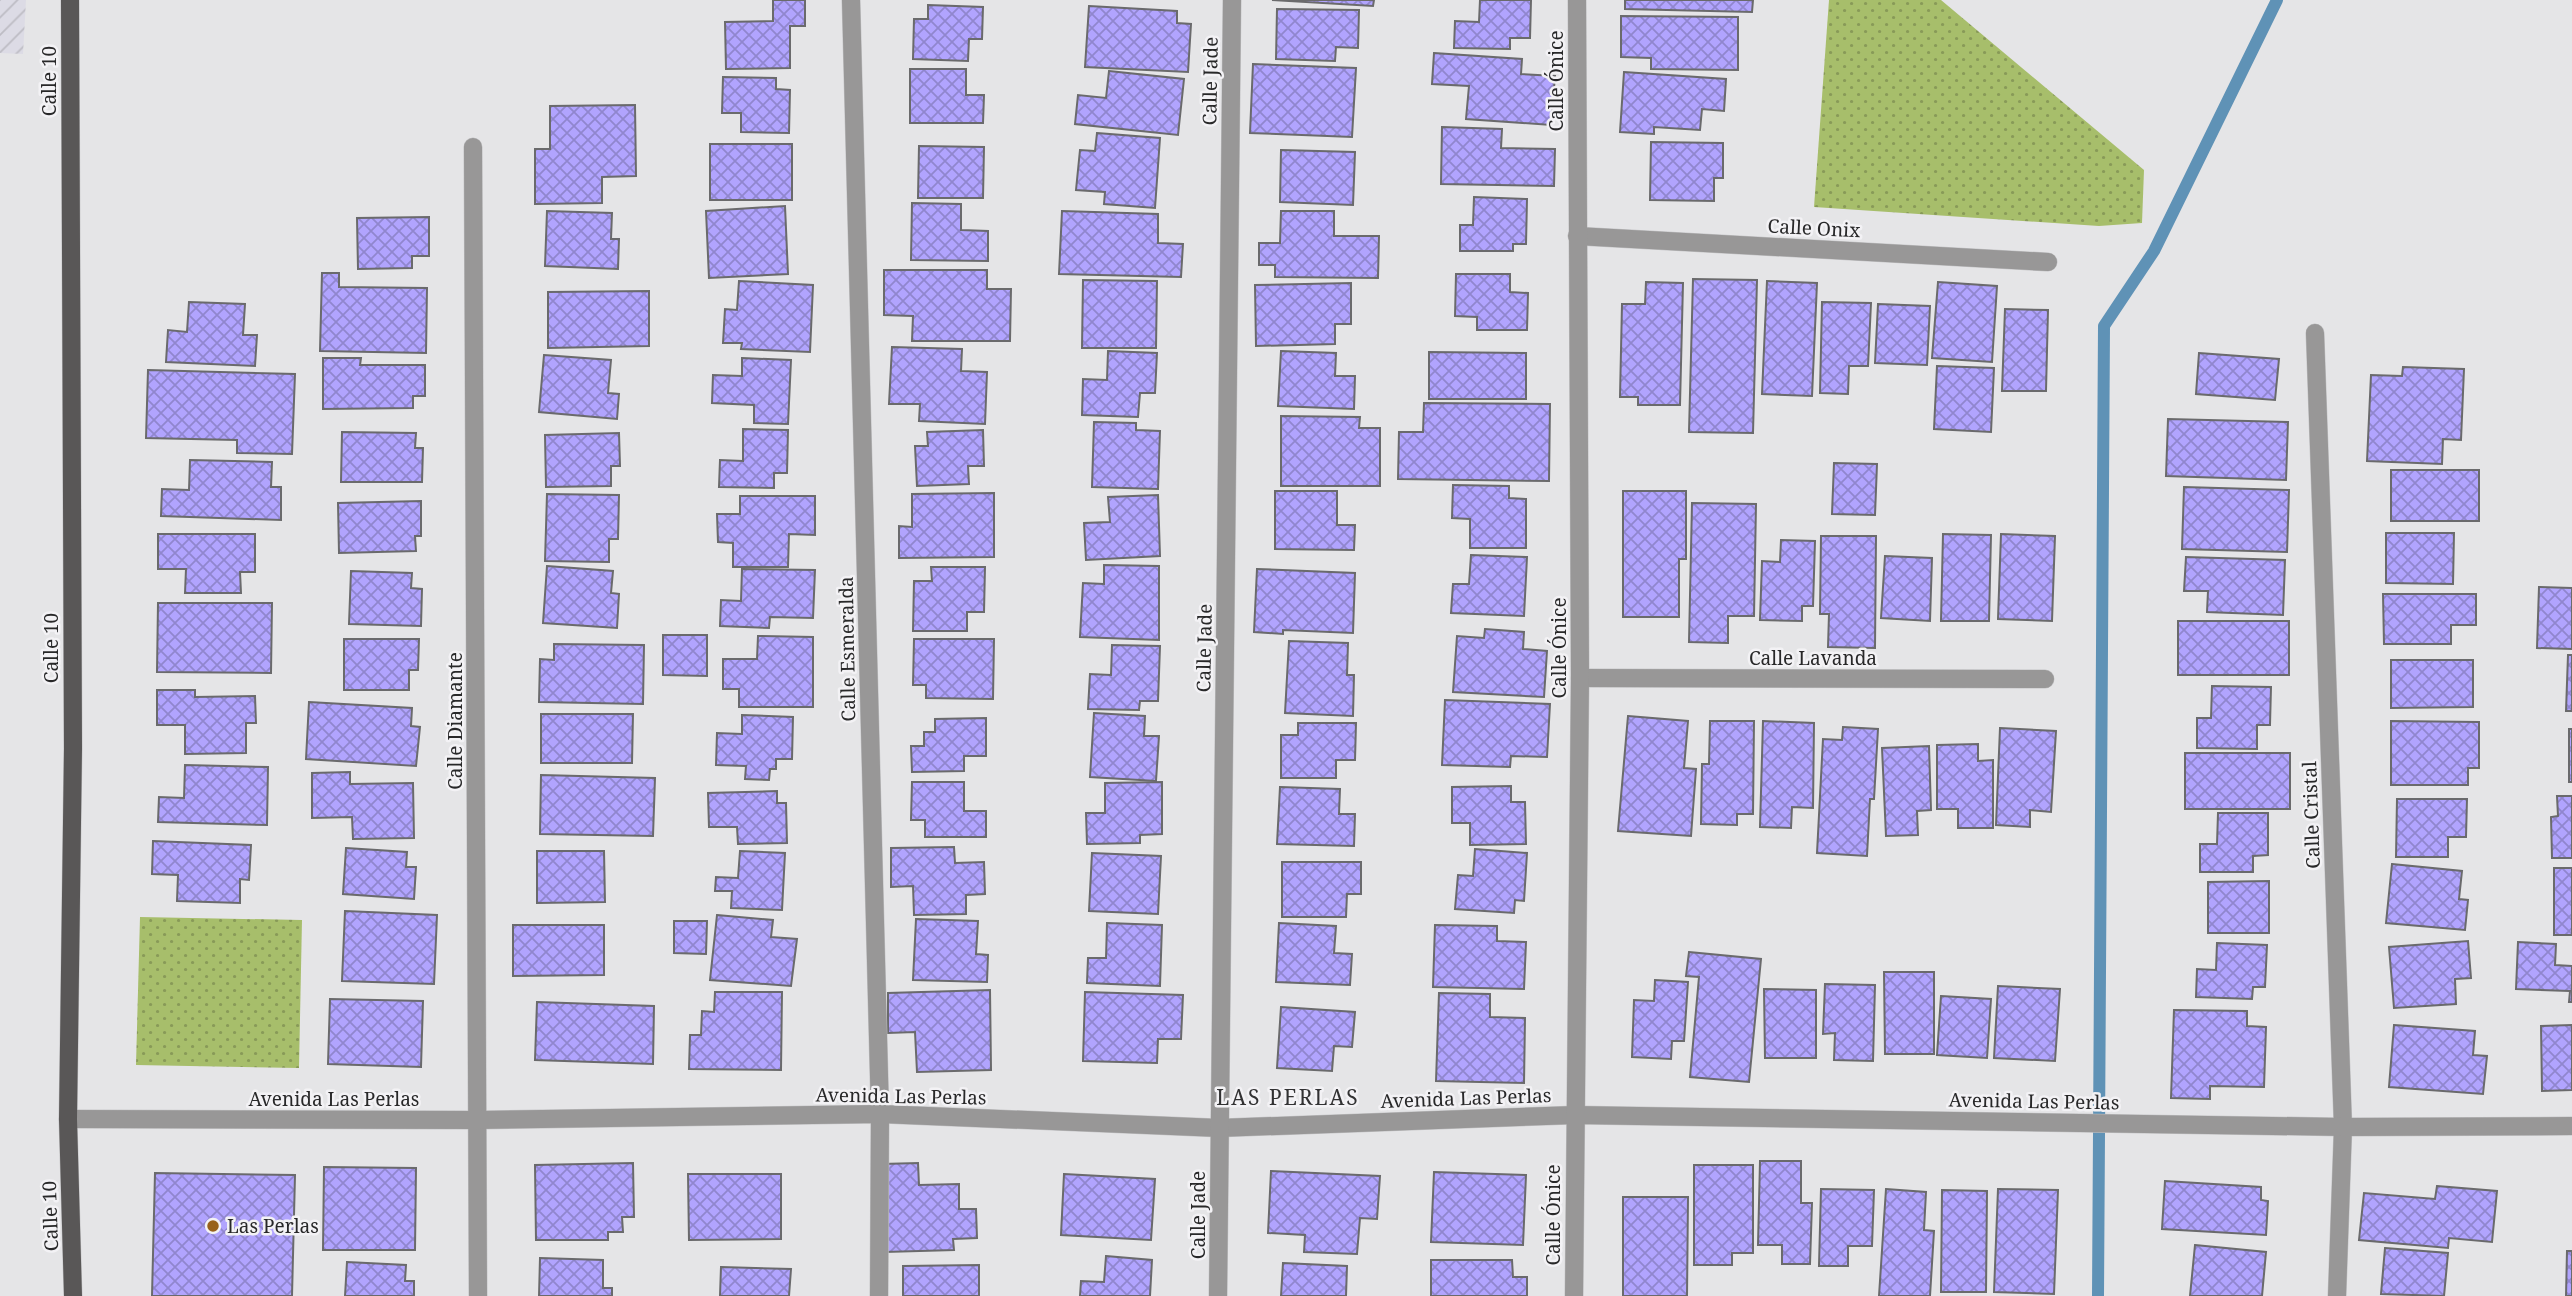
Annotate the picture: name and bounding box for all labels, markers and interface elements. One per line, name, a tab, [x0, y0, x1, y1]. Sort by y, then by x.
street label: Calle Ónice	[1543, 30, 1569, 132]
street label: Calle Jade	[1196, 36, 1224, 126]
street label: Calle 10	[36, 46, 62, 116]
street label: Calle Onix	[1767, 213, 1861, 243]
street label: Calle Esmeralda	[833, 576, 861, 722]
street label: Calle Ónice	[1546, 597, 1572, 699]
street label: Calle Jade	[1190, 603, 1218, 693]
street label: Calle 10	[38, 613, 64, 683]
street label: Calle Lavanda	[1749, 645, 1877, 671]
street label: Calle Diamante	[442, 652, 468, 790]
street label: Calle Cristal	[2296, 761, 2326, 869]
street label: Avenida Las Perlas	[815, 1082, 987, 1110]
street label: Avenida Las Perlas	[1380, 1082, 1552, 1114]
district label: LAS PERLAS	[1216, 1083, 1360, 1111]
street label: Avenida Las Perlas	[249, 1086, 419, 1112]
street label: Avenida Las Perlas	[1948, 1087, 2120, 1115]
street label: Calle Ónice	[1540, 1164, 1566, 1266]
street label: Calle Jade	[1185, 1171, 1211, 1259]
street label: Calle 10	[36, 1180, 64, 1252]
place label: Las Perlas	[227, 1213, 319, 1239]
marker: Las Perlas	[205, 1218, 221, 1234]

